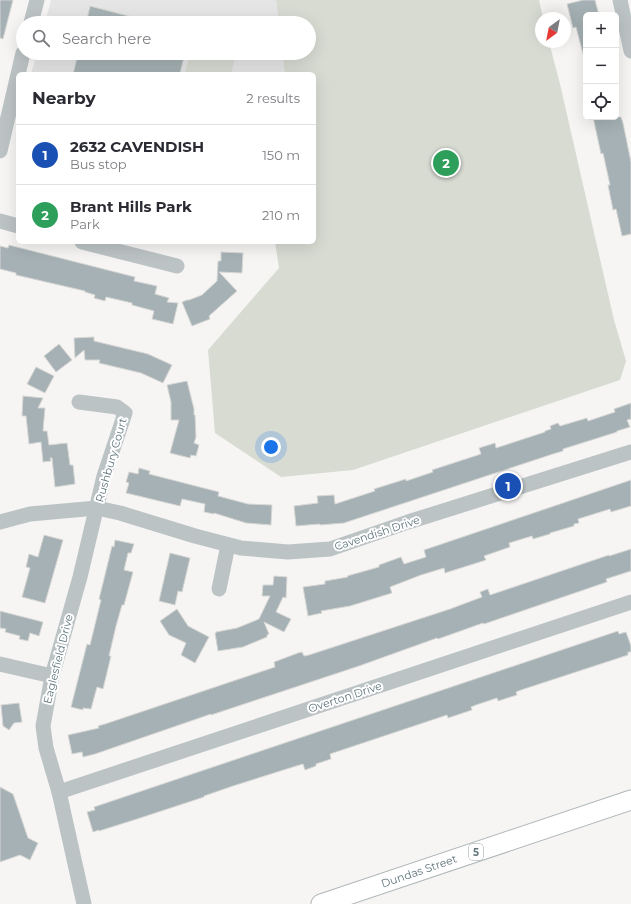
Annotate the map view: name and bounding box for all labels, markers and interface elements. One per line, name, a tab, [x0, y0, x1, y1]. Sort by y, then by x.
north arrow	[535, 12, 571, 48]
map controls	[583, 12, 619, 120]
button: +	[583, 12, 619, 48]
search box	[16, 16, 316, 60]
icon: search	[30, 27, 52, 49]
text: Search here	[62, 29, 151, 48]
button: −	[583, 48, 619, 84]
button: locate	[583, 84, 619, 120]
text: Nearby	[32, 88, 96, 108]
text: 2 results	[246, 90, 300, 106]
text: 2632 CAVENDISH	[70, 137, 204, 156]
text: 1	[42, 147, 48, 163]
text: 150 m	[262, 147, 300, 163]
pin: 2	[433, 148, 459, 178]
text: Bus stop	[70, 156, 127, 172]
text: Brant Hills Park	[70, 197, 192, 216]
text: 2	[41, 207, 49, 223]
text: 210 m	[262, 207, 300, 223]
text: Park	[70, 216, 100, 232]
street label: Rushbury Court	[92, 416, 130, 504]
your location	[261, 437, 281, 457]
pin: 1	[495, 471, 521, 501]
street label: Cavendish Drive	[333, 512, 422, 553]
street label: Eaglesfield Drive	[40, 612, 76, 705]
street label: Overton Drive	[306, 678, 384, 715]
road number: 5	[469, 844, 483, 860]
street label: Dundas Street	[379, 851, 459, 891]

